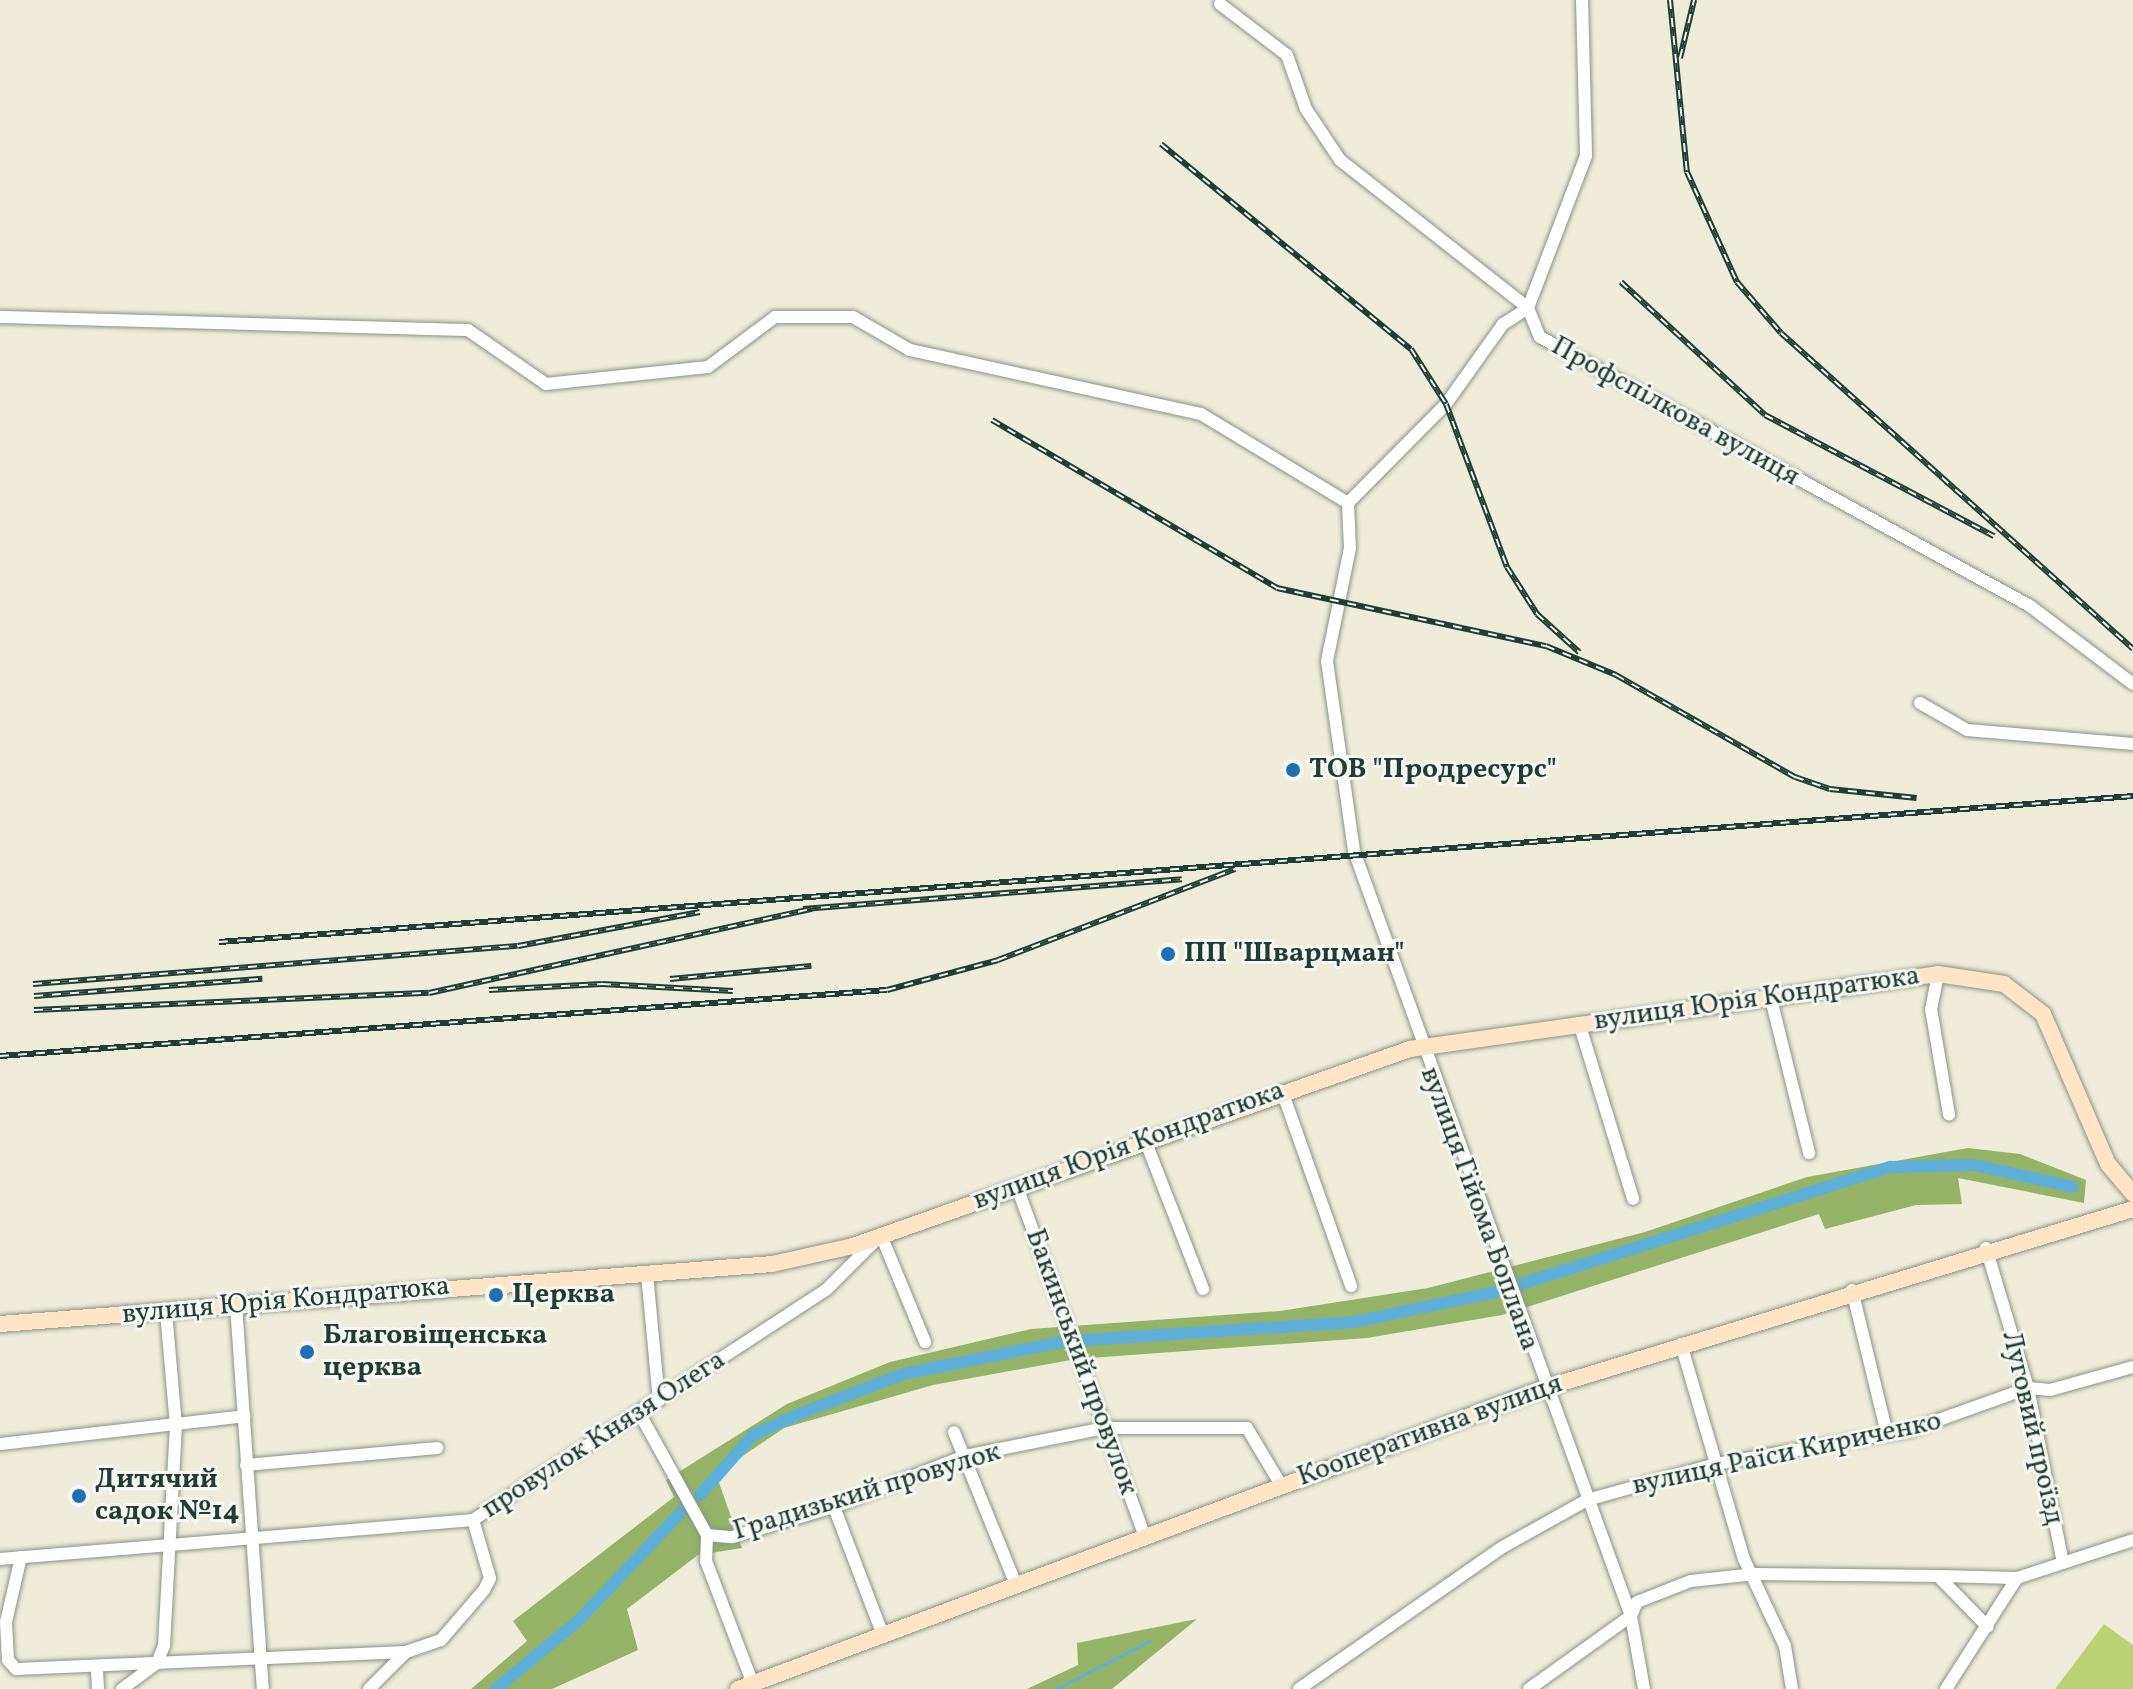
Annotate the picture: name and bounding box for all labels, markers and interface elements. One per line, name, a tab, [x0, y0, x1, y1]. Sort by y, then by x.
street label: Профспілкова вулиця	[1545, 330, 1805, 494]
place label: ТОВ "Продресурс"	[1309, 753, 1557, 787]
marker: ТОВ "Продресурс"	[1284, 761, 1302, 779]
place label: ПП "Шварцман"	[1184, 937, 1405, 971]
marker: ПП "Шварцман"	[1159, 945, 1177, 963]
street label: вулиця Юрія Кондратюка	[1592, 959, 1922, 1039]
street label: вулиця Гійома Боплана	[1412, 1063, 1546, 1355]
street label: вулиця Юрія Кондратюка	[969, 1074, 1289, 1218]
street label: Бакинський провулок	[1017, 1224, 1145, 1500]
street label: вулиця Юрія Кондратюка	[121, 1270, 451, 1332]
place label: Церква	[512, 1278, 615, 1312]
marker: Церква	[487, 1286, 505, 1304]
place label: Благовіщенська церква	[323, 1319, 547, 1385]
street label: Луговий проїзд	[1993, 1328, 2071, 1528]
marker: Благовіщенська церква	[298, 1343, 316, 1361]
street label: провулок Князя Олега	[476, 1344, 732, 1526]
street label: Кооперативна вулиця	[1293, 1367, 1567, 1495]
street label: вулиця Раїси Кириченко	[1629, 1405, 1945, 1503]
street label: Градизький провулок	[729, 1435, 1005, 1549]
place label: Дитячий садок №14	[95, 1463, 240, 1529]
marker: Дитячий садок №14	[70, 1487, 88, 1505]

